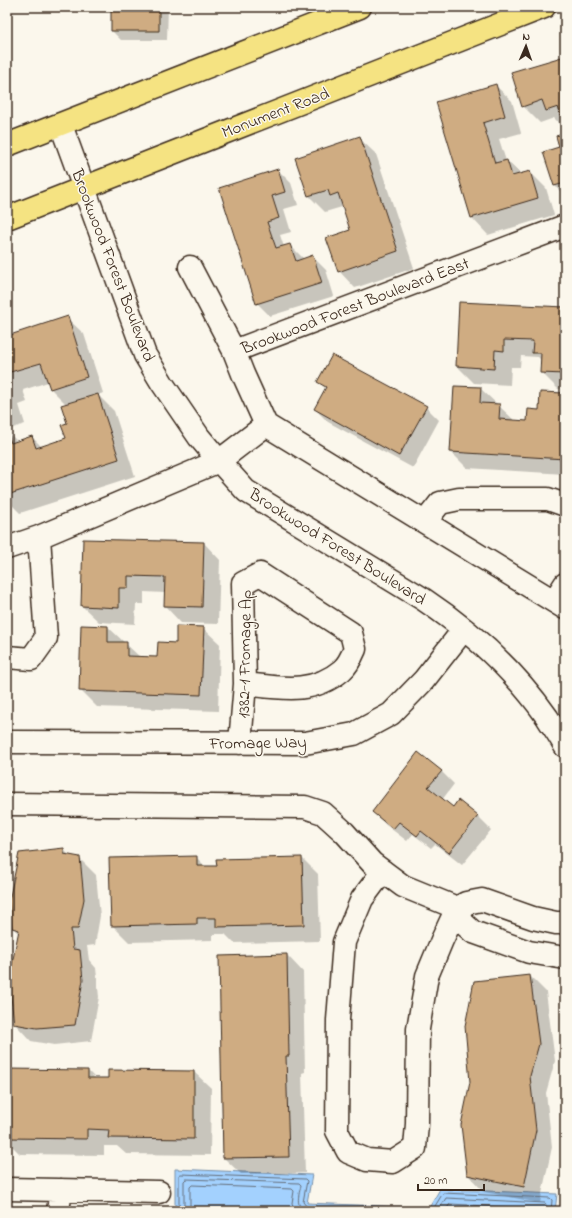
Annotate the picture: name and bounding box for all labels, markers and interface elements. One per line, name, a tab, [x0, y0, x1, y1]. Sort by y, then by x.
north arrow	[506, 26, 546, 66]
text: N	[522, 29, 530, 45]
street label: Monument Road	[218, 81, 333, 145]
street label: Brookwood Forest Boulevard	[64, 165, 161, 366]
street label: Brookwood Forest Boulevard East	[237, 251, 474, 362]
street label: Brookwood Forest Boulevard	[243, 482, 431, 612]
street label: 1382-1 Fromage Ap	[232, 589, 261, 719]
street label: Fromage Way	[208, 730, 307, 759]
scale bar	[418, 1166, 484, 1192]
text: 20 m	[424, 1172, 447, 1190]

